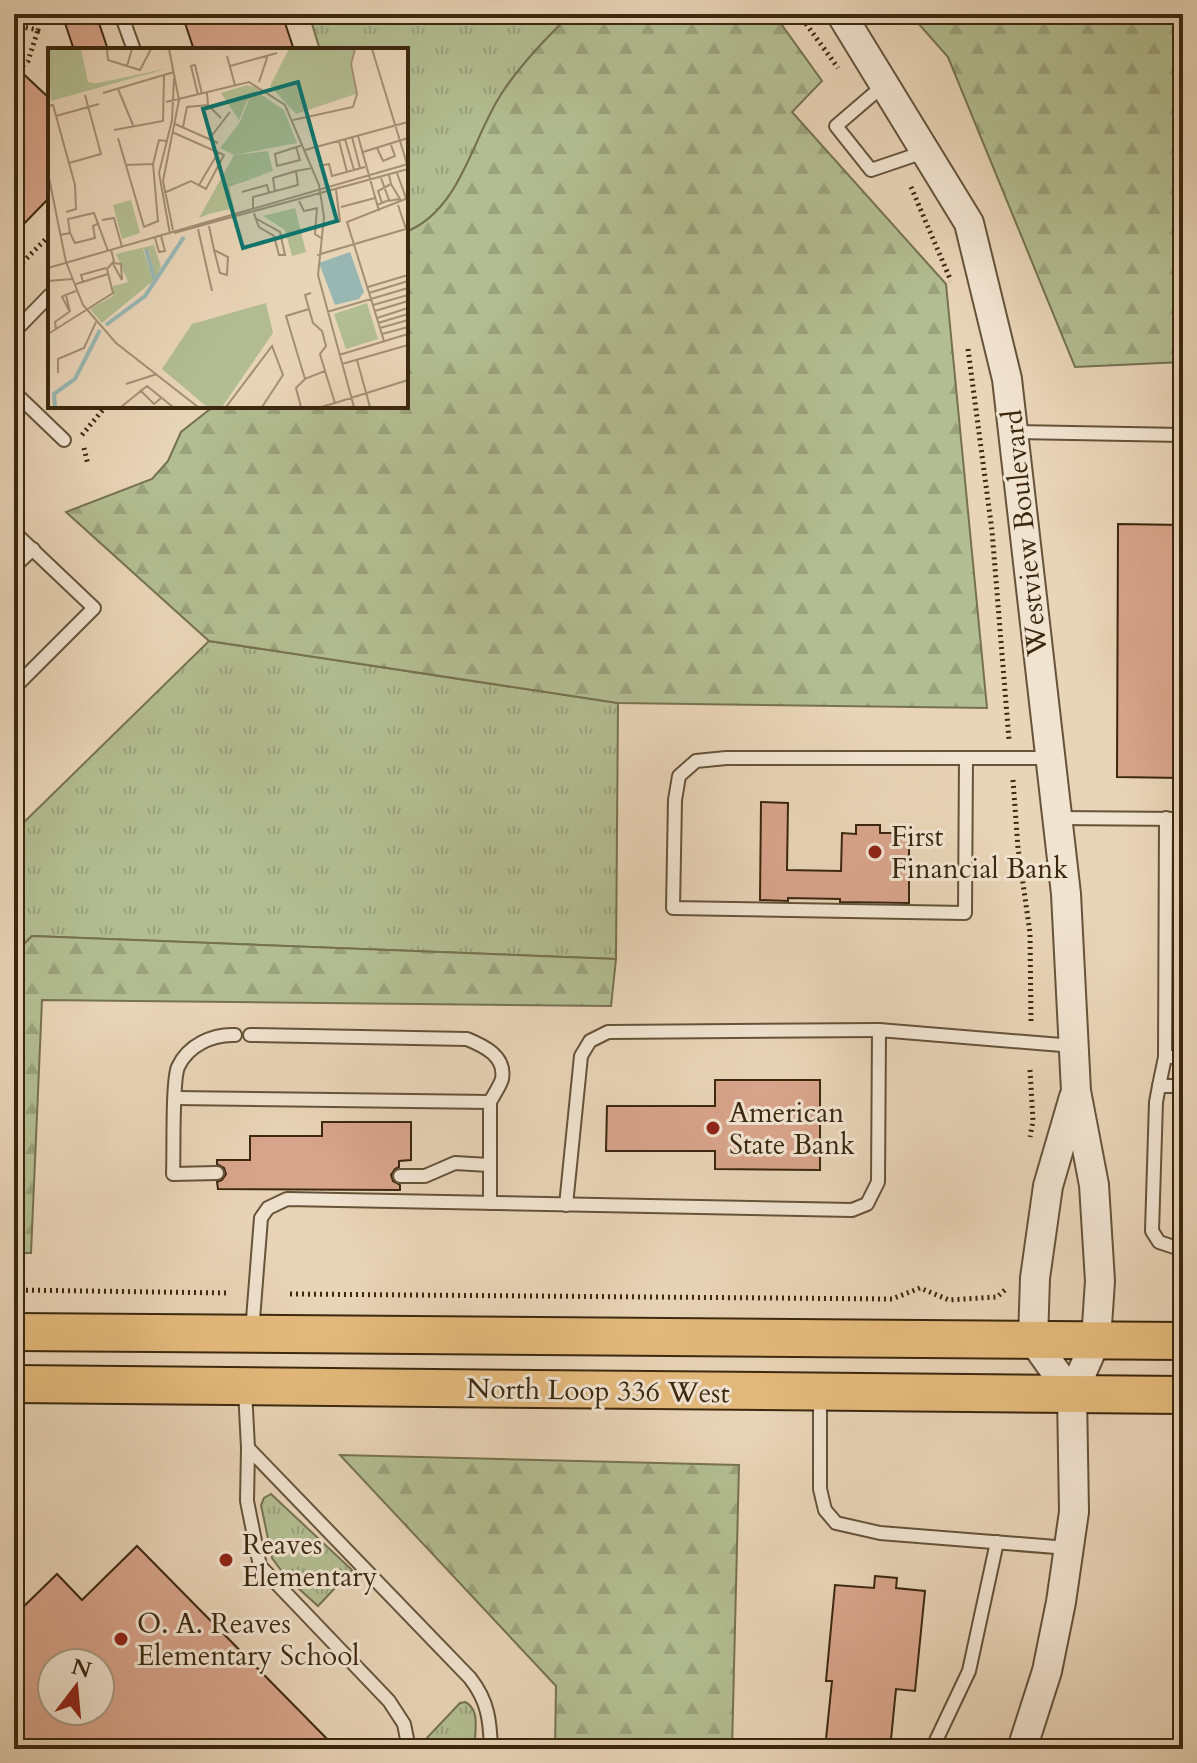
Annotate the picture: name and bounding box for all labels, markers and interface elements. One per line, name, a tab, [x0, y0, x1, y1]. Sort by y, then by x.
inset map	[48, 48, 408, 408]
street label: Westview Boulevard	[993, 408, 1057, 659]
place label: First Financial Bank	[891, 818, 1068, 888]
marker: First Financial Bank	[866, 843, 884, 861]
place label: American State Bank	[729, 1094, 855, 1164]
marker: American State Bank	[704, 1119, 722, 1137]
street label: North Loop 336 West	[466, 1370, 730, 1412]
place label: Reaves Elementary	[242, 1526, 378, 1596]
marker: Reaves Elementary	[217, 1551, 235, 1569]
place label: O. A. Reaves Elementary School	[137, 1605, 359, 1675]
marker: O. A. Reaves Elementary School	[112, 1630, 130, 1648]
north arrow	[36, 1647, 116, 1727]
text: N	[68, 1652, 95, 1686]

